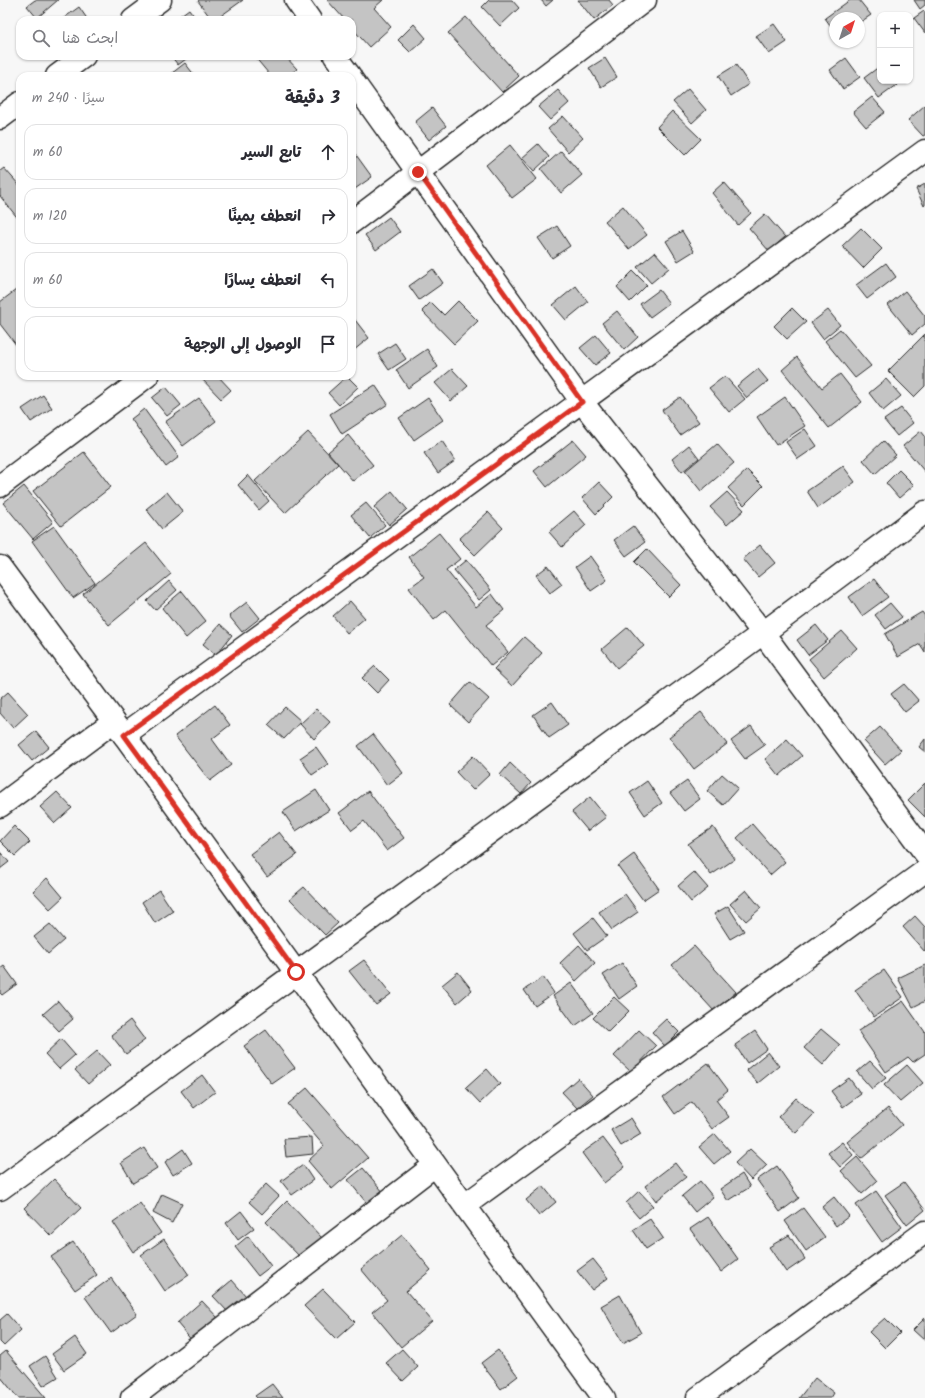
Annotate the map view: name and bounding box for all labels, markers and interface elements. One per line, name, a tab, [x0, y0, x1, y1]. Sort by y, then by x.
north arrow	[829, 12, 865, 48]
map controls	[877, 12, 913, 84]
button: +	[877, 12, 913, 48]
search box	[16, 16, 356, 60]
icon: search	[30, 27, 52, 49]
text: ابحث هنا	[62, 27, 118, 51]
button: −	[877, 48, 913, 84]
text: 3 دقيقة	[285, 85, 340, 112]
text: سيرًا · 240 m	[32, 88, 105, 109]
text: تابع السير	[242, 141, 301, 165]
icon: ahead	[317, 141, 339, 163]
text: 60 m	[33, 142, 62, 163]
route end	[409, 163, 427, 181]
text: انعطف يمينًا	[228, 205, 301, 229]
icon: right	[317, 205, 339, 227]
text: 120 m	[33, 206, 67, 227]
text: انعطف يسارًا	[224, 269, 301, 293]
icon: left	[317, 269, 339, 291]
text: 60 m	[33, 270, 62, 291]
text: الوصول إلى الوجهة	[184, 333, 301, 357]
icon: arrive	[317, 333, 339, 355]
route start	[287, 963, 305, 981]

